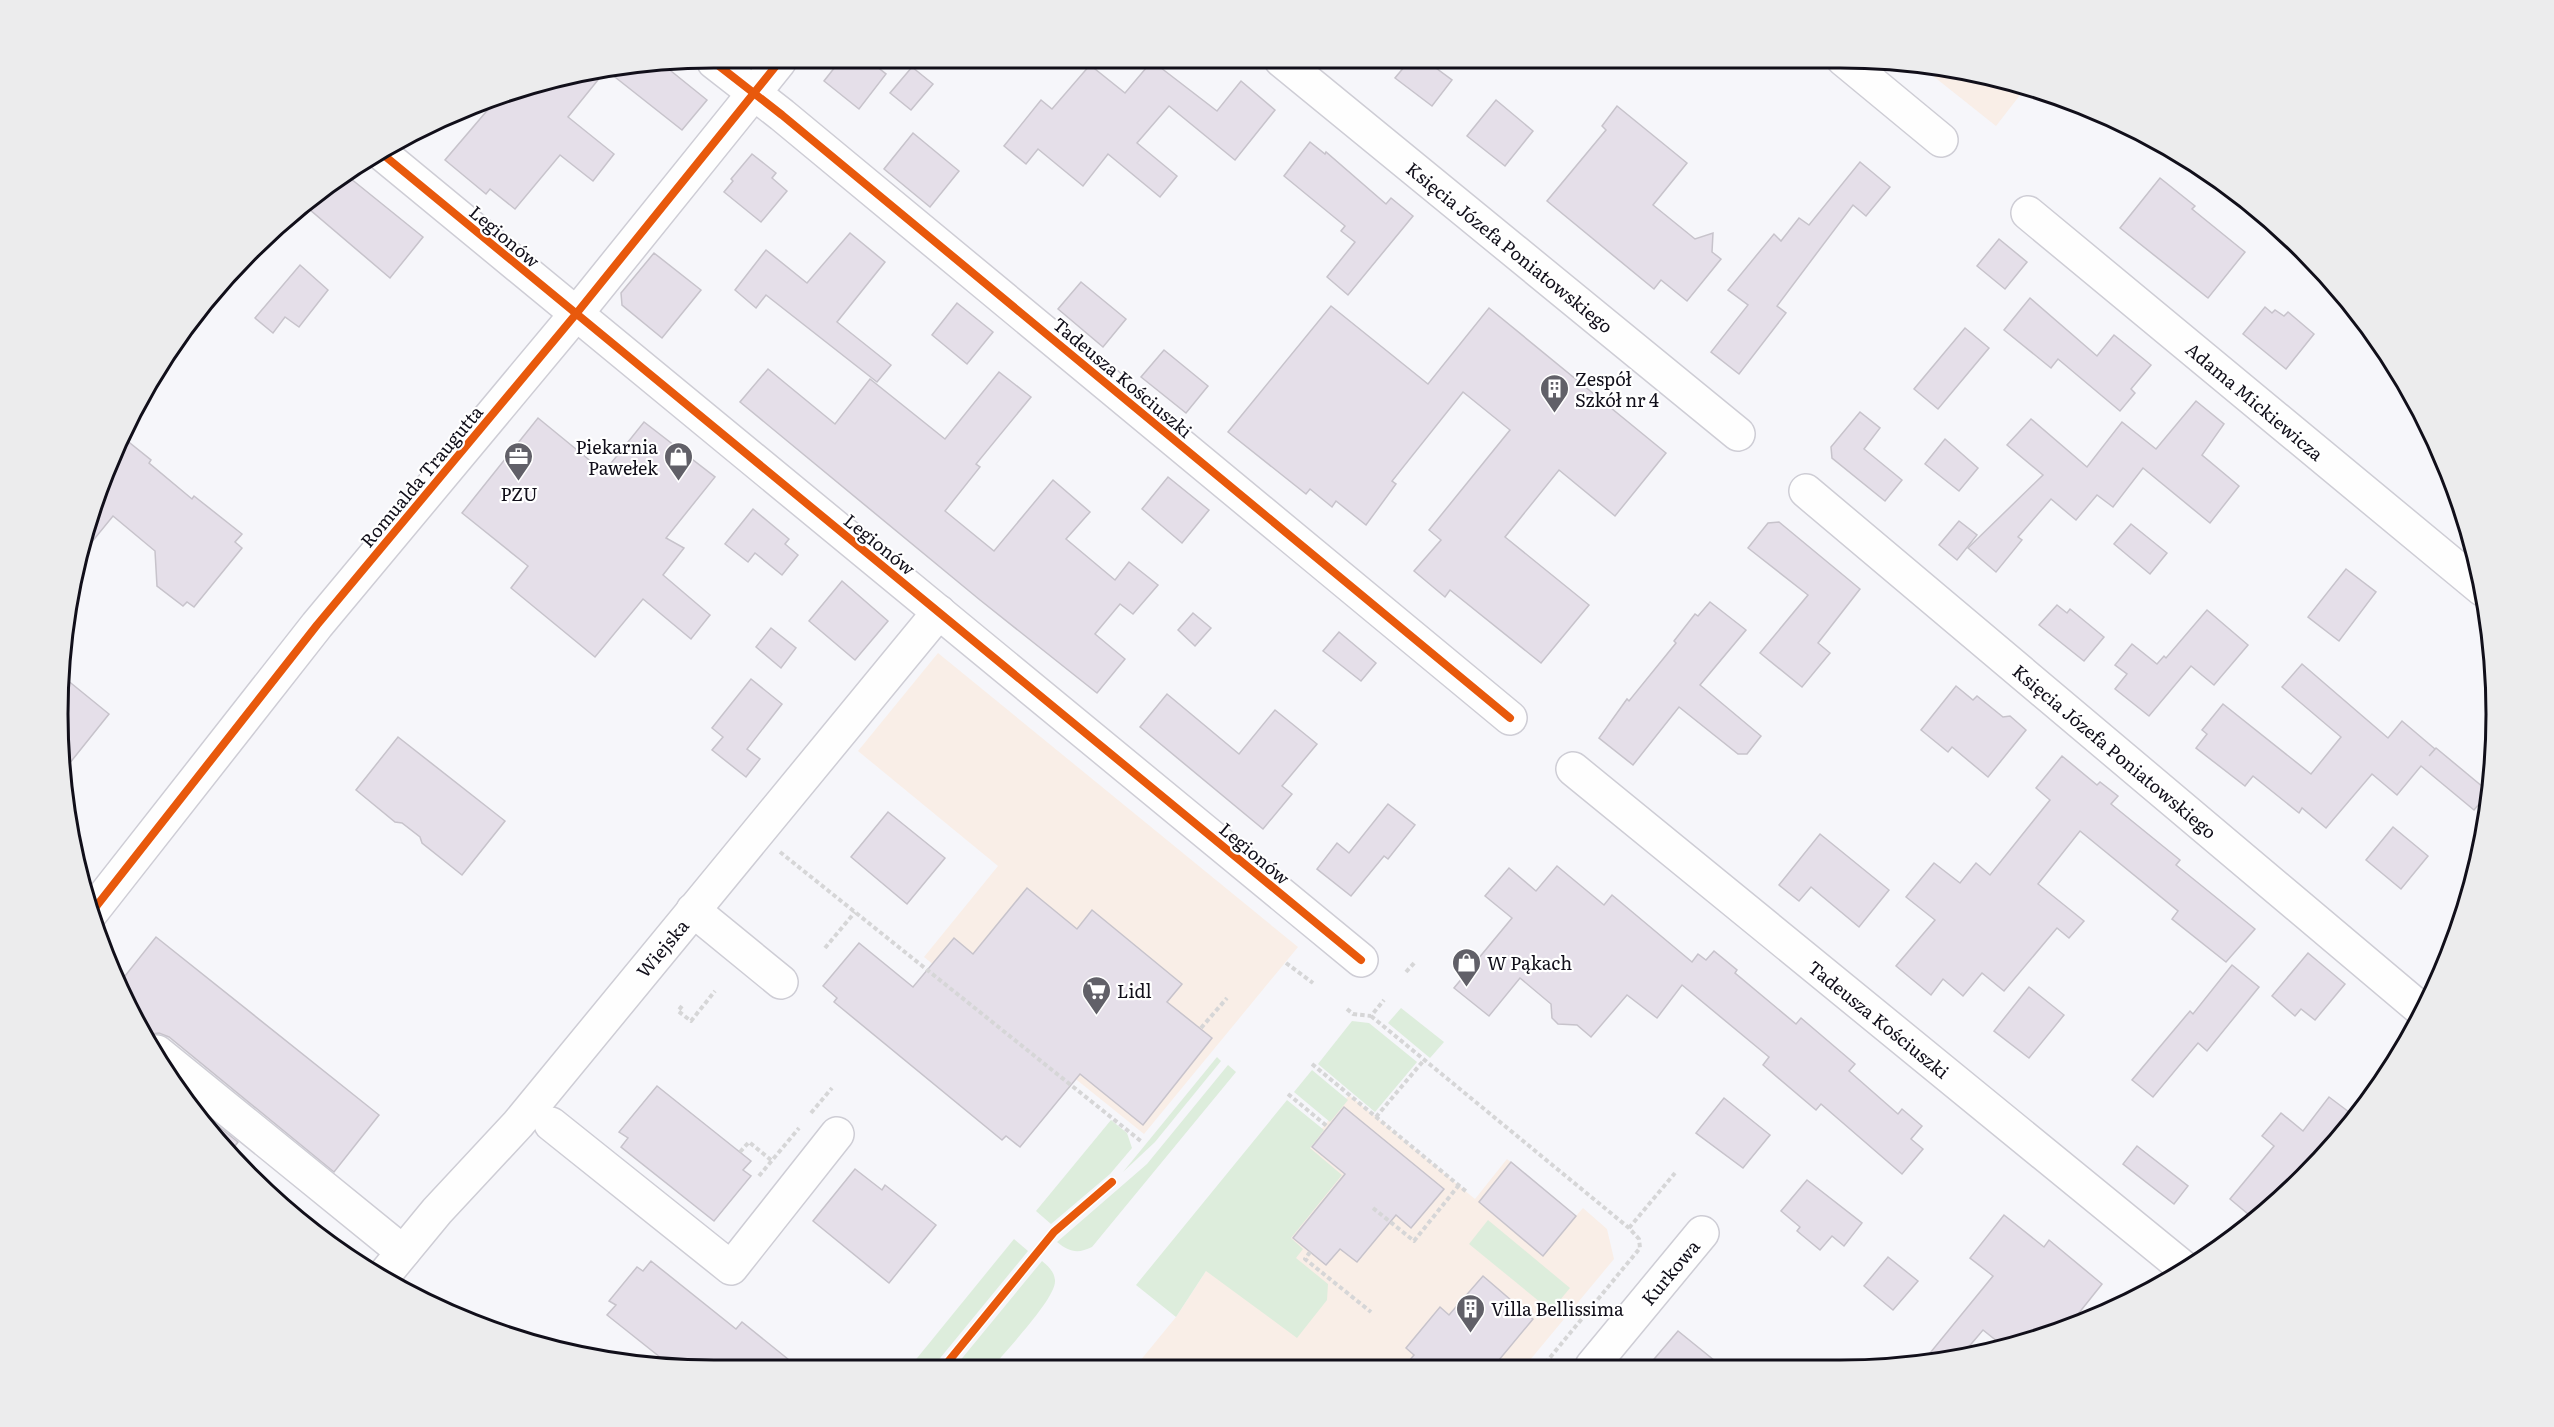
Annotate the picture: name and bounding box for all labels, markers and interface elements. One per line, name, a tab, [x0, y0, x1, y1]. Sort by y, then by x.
street label: Księcia Józefa Poniatowskiego	[1401, 155, 1619, 339]
street label: Legionów	[464, 198, 547, 274]
street label: Tadeusza Kościuszki	[1047, 310, 1199, 444]
street label: Adama Mickiewicza	[2180, 335, 2330, 467]
place label: Zespół Szkół nr 4	[1575, 365, 1659, 413]
building icon: Zespół Szkół nr 4	[1538, 372, 1570, 414]
street label: Romualda Traugutta	[353, 399, 489, 553]
place label: Piekarnia Pawełek	[575, 433, 659, 481]
office icon: PZU	[503, 440, 535, 482]
shop icon: Piekarnia Pawełek	[663, 440, 695, 482]
place label: PZU	[500, 480, 538, 507]
street label: Legionów	[839, 507, 922, 582]
street label: Księcia Józefa Poniatowskiego	[2007, 657, 2223, 845]
street label: Legionów	[1214, 815, 1297, 891]
street label: Wiejska	[629, 913, 695, 983]
shop icon: W Pąkach	[1450, 946, 1482, 988]
place label: W Pąkach	[1487, 949, 1572, 976]
street label: Tadeusza Kościuszki	[1803, 953, 1955, 1085]
supermarket icon: Lidl	[1080, 974, 1112, 1016]
place label: Lidl	[1117, 977, 1152, 1004]
street label: Kurkowa	[1634, 1233, 1706, 1311]
building icon: Villa Bellissima	[1454, 1292, 1486, 1334]
place label: Villa Bellissima	[1491, 1295, 1624, 1322]

